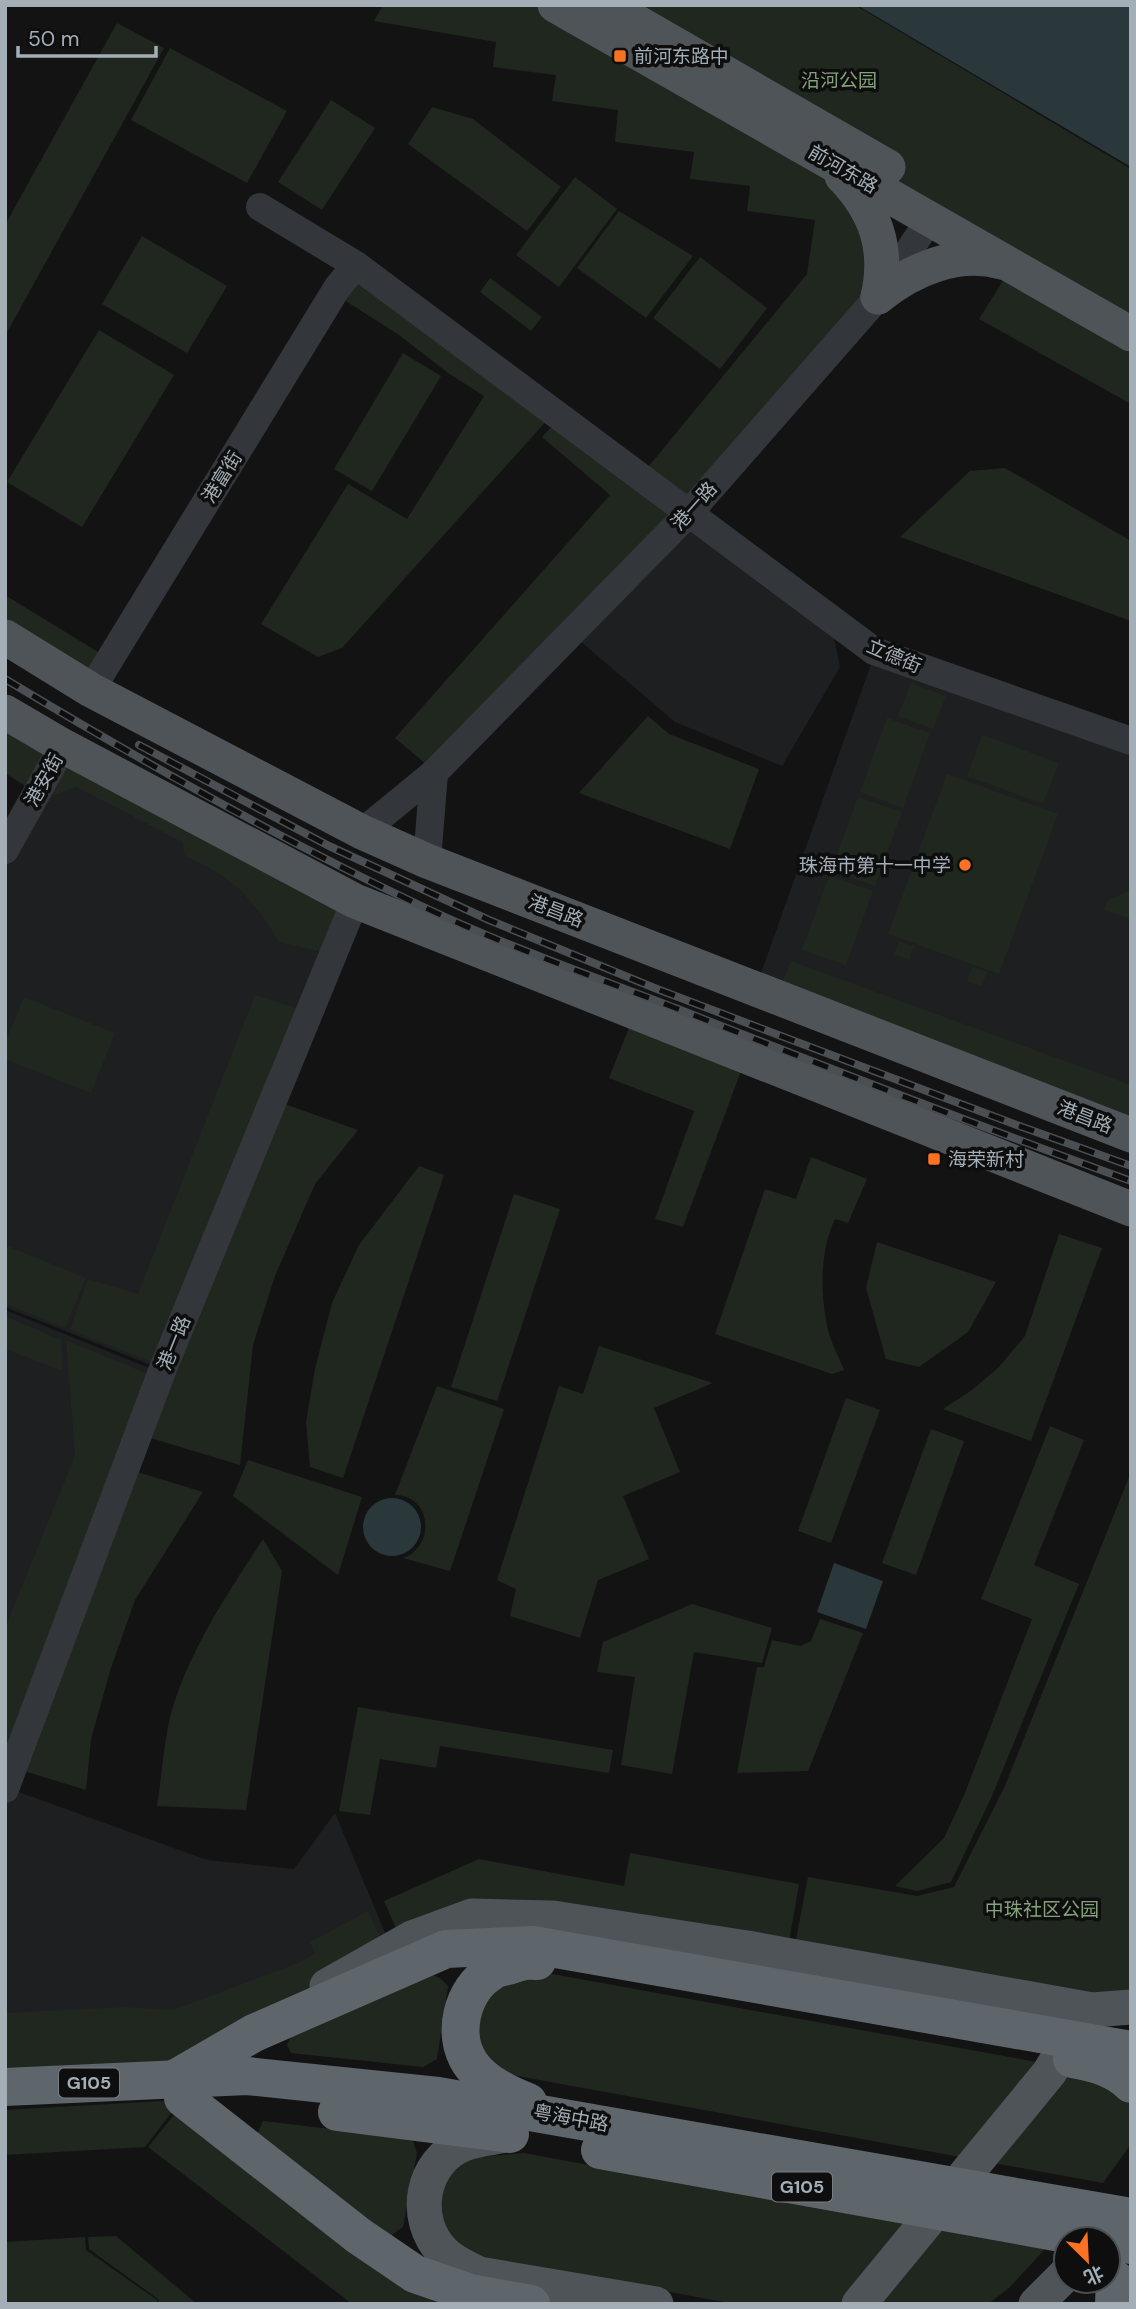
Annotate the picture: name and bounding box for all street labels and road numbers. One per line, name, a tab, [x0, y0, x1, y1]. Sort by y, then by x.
street label: 前河东路	[804, 139, 882, 199]
street label: 港富街	[196, 446, 248, 508]
street label: 港一路	[666, 476, 722, 536]
street label: 立德街	[863, 633, 925, 679]
street label: 港安街	[19, 749, 69, 811]
street label: 港昌路	[525, 889, 587, 933]
street label: 港昌路	[1054, 1095, 1116, 1139]
street label: 港一路	[152, 1312, 196, 1374]
road number: G105	[59, 2068, 119, 2098]
street label: 粤海中路	[531, 2099, 611, 2137]
road number: G105	[772, 2172, 832, 2202]

